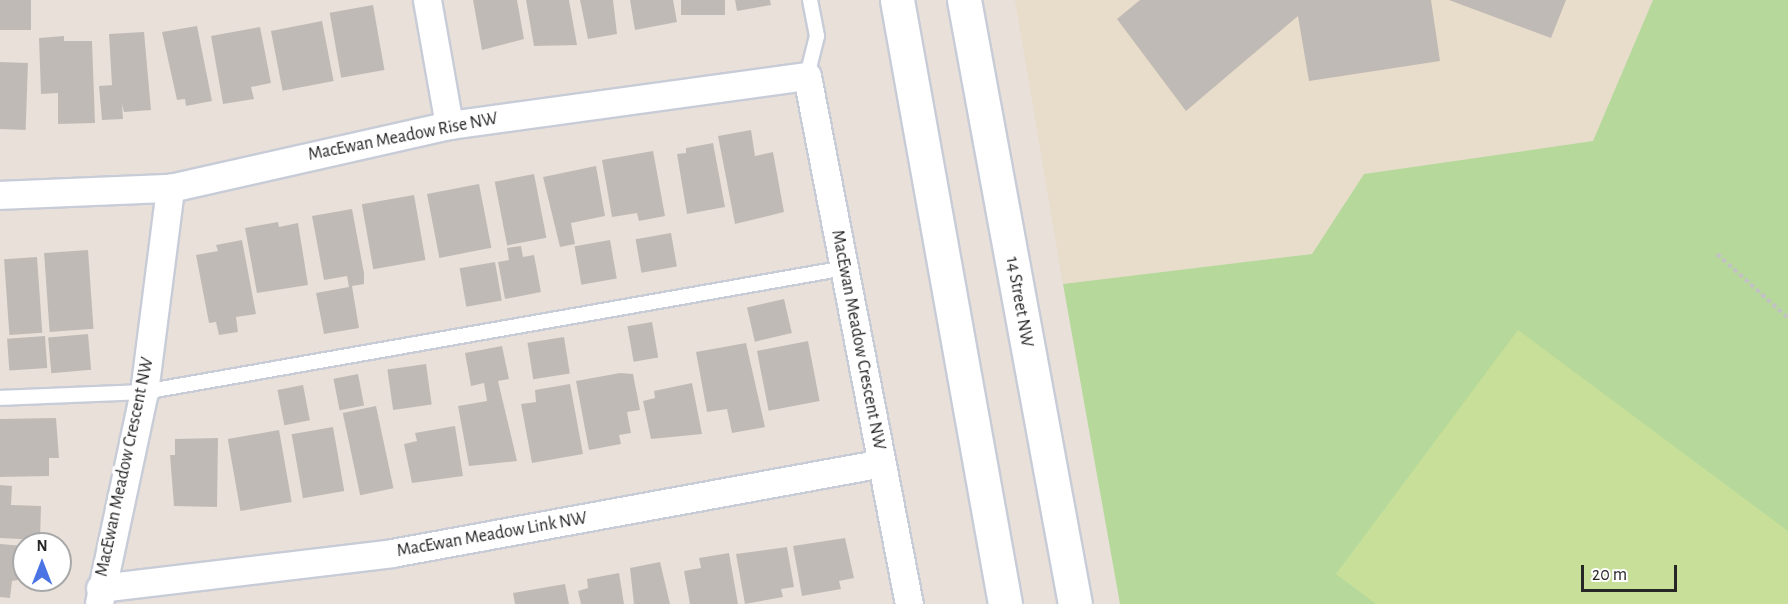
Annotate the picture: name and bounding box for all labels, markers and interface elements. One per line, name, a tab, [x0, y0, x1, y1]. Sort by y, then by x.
street label: MacEwan Meadow Rise NW	[306, 108, 500, 166]
street label: MacEwan Meadow Crescent NW	[826, 228, 890, 452]
street label: 14 Street NW	[1000, 255, 1038, 349]
street label: MacEwan Meadow Crescent NW	[91, 355, 159, 579]
street label: MacEwan Meadow Link NW	[395, 508, 589, 562]
north arrow	[12, 532, 72, 592]
text: N	[36, 538, 48, 554]
scale bar	[1584, 553, 1680, 591]
text: 20 m	[1592, 566, 1627, 584]

